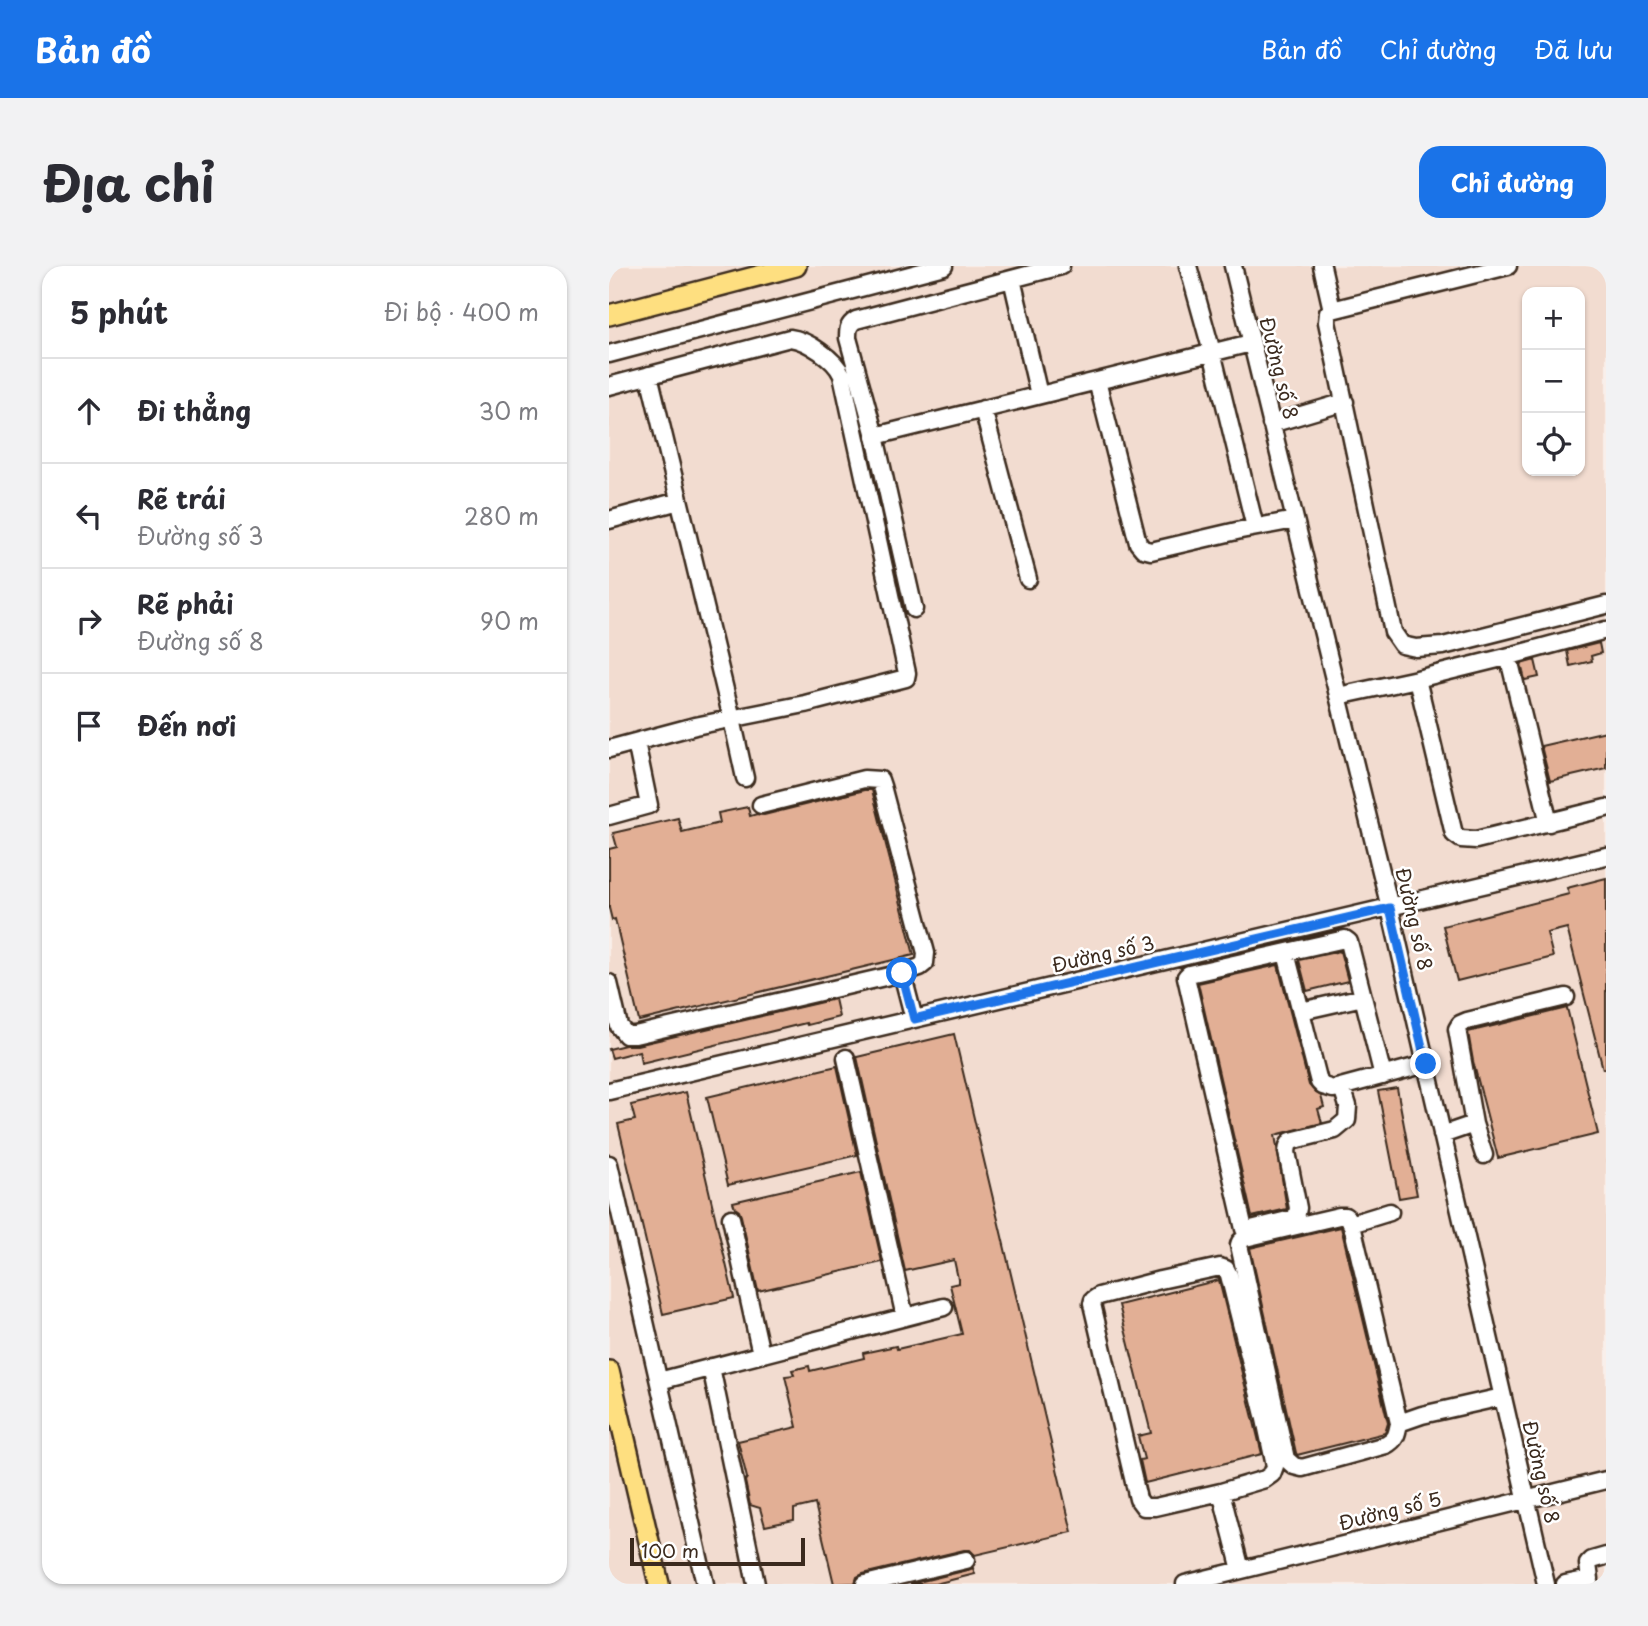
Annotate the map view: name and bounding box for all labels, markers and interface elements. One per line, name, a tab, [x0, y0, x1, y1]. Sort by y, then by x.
text: Bản đồ	[35, 24, 151, 74]
text: Bản đồ	[1261, 31, 1342, 67]
text: Chỉ đường	[1380, 31, 1497, 67]
text: Đã lưu	[1535, 31, 1613, 67]
text: Địa chỉ	[42, 145, 214, 219]
button: Chỉ đường	[1419, 146, 1606, 218]
map controls	[1522, 287, 1585, 476]
button: +	[1522, 287, 1585, 350]
text: 5 phút	[70, 289, 168, 334]
text: Đi bộ · 400 m	[384, 294, 539, 329]
street label: Đường số 8	[1254, 314, 1306, 422]
button: −	[1522, 350, 1585, 413]
text: Đi thẳng	[137, 391, 251, 430]
icon: ahead	[70, 392, 108, 430]
text: 30 m	[478, 393, 539, 428]
button: locate	[1522, 413, 1585, 476]
text: Rẽ trái	[137, 479, 226, 518]
icon: left	[70, 497, 108, 535]
text: 280 m	[464, 498, 539, 533]
text: Đường số 3	[137, 518, 263, 553]
text: Rẽ phải	[137, 584, 234, 623]
icon: right	[70, 602, 108, 640]
text: 90 m	[480, 603, 539, 638]
text: Đường số 8	[137, 623, 264, 658]
text: Đến nơi	[137, 706, 236, 745]
icon: arrive	[70, 707, 108, 745]
street label: Đường số 8	[1390, 865, 1440, 973]
street label: Đường số 3	[1049, 928, 1157, 978]
route start	[886, 957, 917, 988]
route end	[1410, 1048, 1441, 1079]
street label: Đường số 8	[1517, 1418, 1567, 1526]
street label: Đường số 5	[1335, 1484, 1444, 1536]
scale bar	[630, 1535, 805, 1567]
text: 100 m	[641, 1536, 699, 1564]

